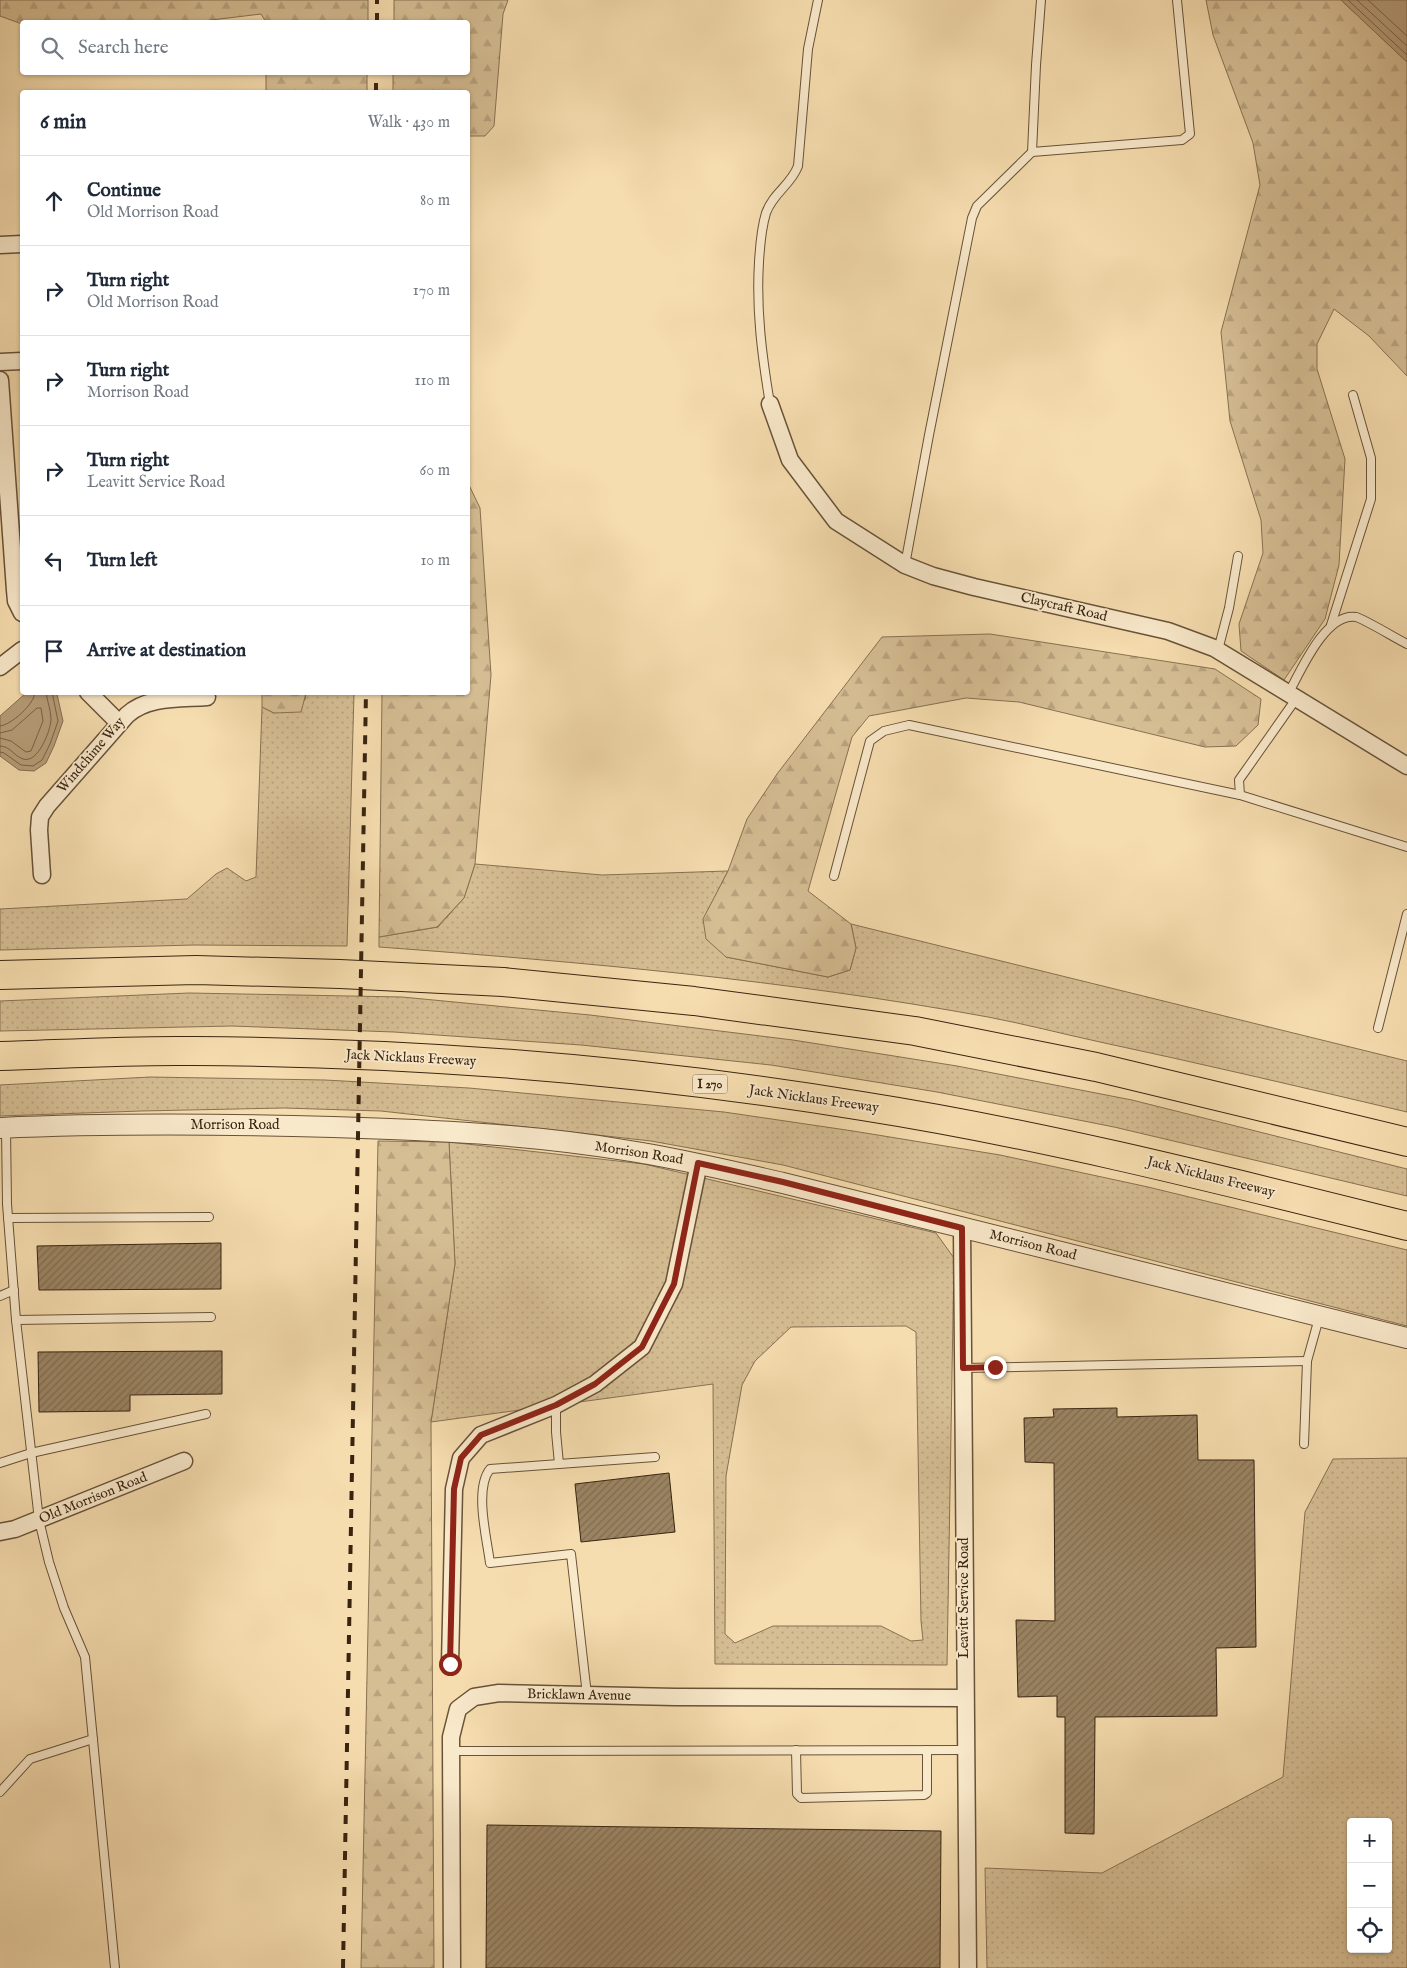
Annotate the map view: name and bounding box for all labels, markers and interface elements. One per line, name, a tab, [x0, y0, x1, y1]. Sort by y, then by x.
search box	[20, 20, 470, 75]
icon: search	[38, 34, 66, 62]
text: Search here	[78, 36, 169, 60]
text: 6 min	[40, 109, 86, 136]
text: Walk · 430 m	[368, 113, 450, 133]
text: Continue	[87, 179, 161, 203]
icon: ahead	[40, 187, 68, 215]
text: 80 m	[420, 191, 450, 211]
text: Old Morrison Road	[87, 203, 218, 223]
text: Turn right	[87, 269, 169, 293]
icon: right	[40, 277, 68, 305]
text: 170 m	[413, 281, 450, 301]
text: Old Morrison Road	[87, 293, 218, 313]
text: Turn right	[87, 359, 169, 383]
icon: right	[40, 367, 68, 395]
text: 110 m	[414, 371, 450, 391]
text: Morrison Road	[87, 383, 189, 403]
text: Turn right	[87, 449, 169, 473]
icon: right	[40, 457, 68, 485]
text: 60 m	[420, 461, 450, 481]
text: Leavitt Service Road	[87, 473, 225, 493]
icon: left	[40, 547, 68, 575]
text: Turn left	[87, 549, 158, 573]
text: 10 m	[420, 551, 450, 571]
street label: Claycraft Road	[1019, 588, 1110, 626]
icon: arrive	[40, 637, 68, 665]
text: Arrive at destination	[87, 639, 246, 663]
street label: Windchime Way	[53, 713, 129, 797]
street label: Jack Nicklaus Freeway	[343, 1045, 477, 1070]
road number: I 270	[692, 1074, 728, 1094]
street label: Jack Nicklaus Freeway	[746, 1081, 880, 1117]
street label: Morrison Road	[190, 1116, 280, 1134]
street label: Morrison Road	[594, 1137, 685, 1169]
street label: Jack Nicklaus Freeway	[1143, 1152, 1277, 1202]
street label: Morrison Road	[988, 1225, 1079, 1265]
route end	[984, 1356, 1007, 1379]
street label: Old Morrison Road	[36, 1468, 150, 1528]
street label: Leavitt Service Road	[955, 1537, 973, 1658]
route start	[439, 1653, 462, 1676]
street label: Bricklawn Avenue	[527, 1685, 632, 1705]
map controls	[1347, 1818, 1392, 1953]
button: +	[1347, 1818, 1392, 1863]
button: −	[1347, 1863, 1392, 1908]
button: locate	[1347, 1908, 1392, 1953]

